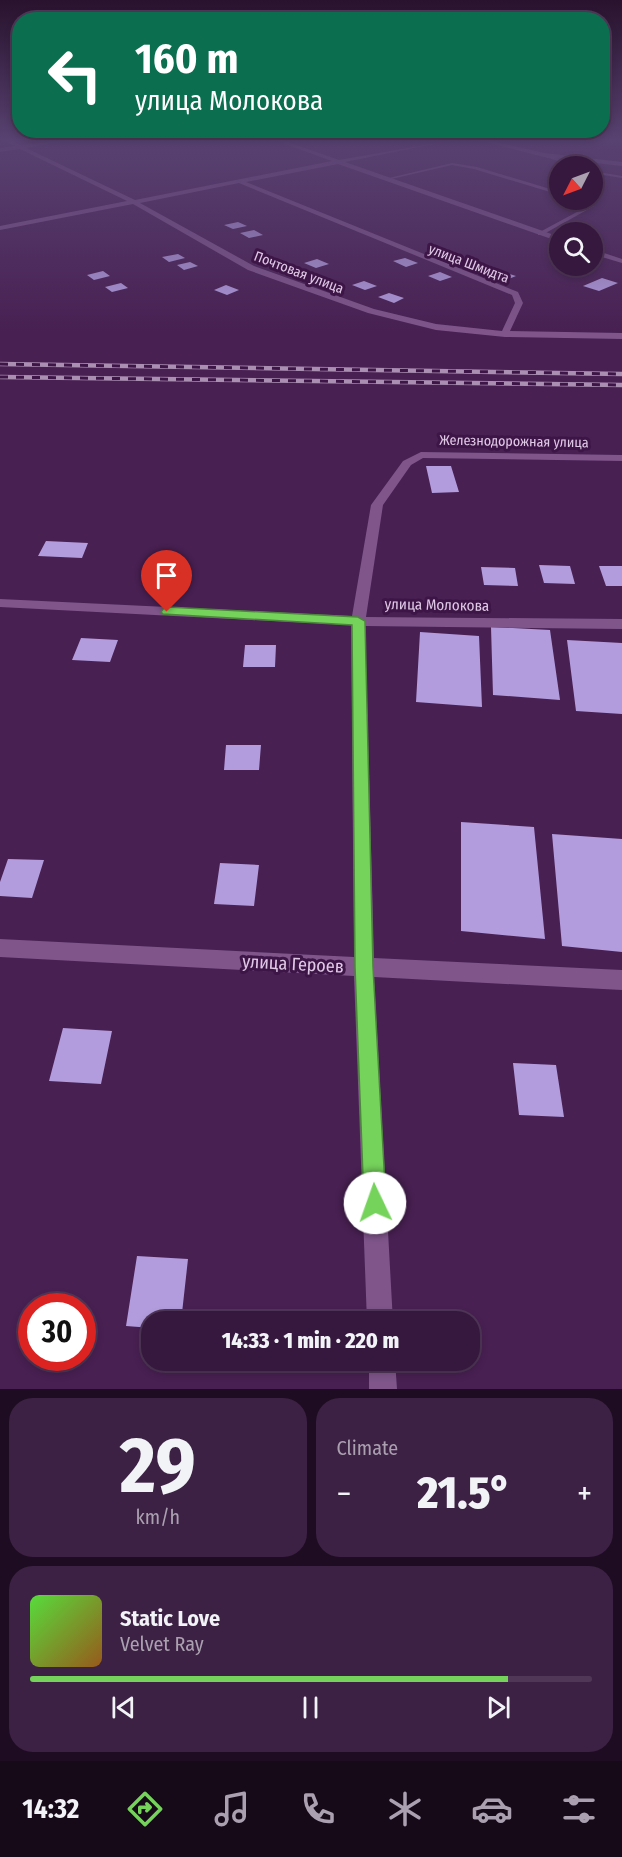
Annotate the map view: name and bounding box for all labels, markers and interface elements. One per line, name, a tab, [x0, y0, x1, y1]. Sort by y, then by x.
text: 160 m	[135, 34, 238, 84]
icon: left	[36, 36, 114, 114]
text: улица Молокова	[135, 85, 323, 117]
north arrow	[549, 156, 603, 210]
map controls	[549, 156, 603, 276]
button: search	[549, 222, 603, 276]
street label: улица Шмидта	[426, 240, 512, 287]
street label: Почтовая улица	[252, 248, 346, 297]
street label: Железнодорожная улица	[439, 432, 589, 451]
pin	[141, 550, 192, 612]
icon: arrive	[150, 559, 183, 592]
street label: улица Молокова	[385, 595, 489, 615]
street label: улица Героев	[242, 950, 344, 978]
position arrow	[343, 1171, 407, 1235]
speed limit sign: 30	[18, 1293, 96, 1371]
text: 14:33 · 1 min · 220 m	[222, 1327, 399, 1354]
text: 29	[120, 1419, 196, 1513]
text: Climate	[337, 1436, 398, 1460]
text: 21.5°	[417, 1466, 511, 1520]
text: −	[337, 1474, 351, 1514]
text: +	[577, 1474, 592, 1514]
text: km/h	[135, 1505, 180, 1529]
text: Static Love	[120, 1605, 220, 1632]
text: Velvet Ray	[120, 1632, 204, 1656]
icon: previous	[107, 1691, 140, 1724]
icon: pause	[294, 1691, 327, 1724]
icon: next	[482, 1691, 515, 1724]
icon: directions	[124, 1788, 166, 1830]
icon: music	[211, 1788, 253, 1830]
icon: phone	[297, 1788, 339, 1830]
icon: climate	[384, 1788, 426, 1830]
icon: car	[471, 1788, 513, 1830]
icon: filters	[558, 1788, 600, 1830]
text: 14:32	[22, 1793, 79, 1825]

